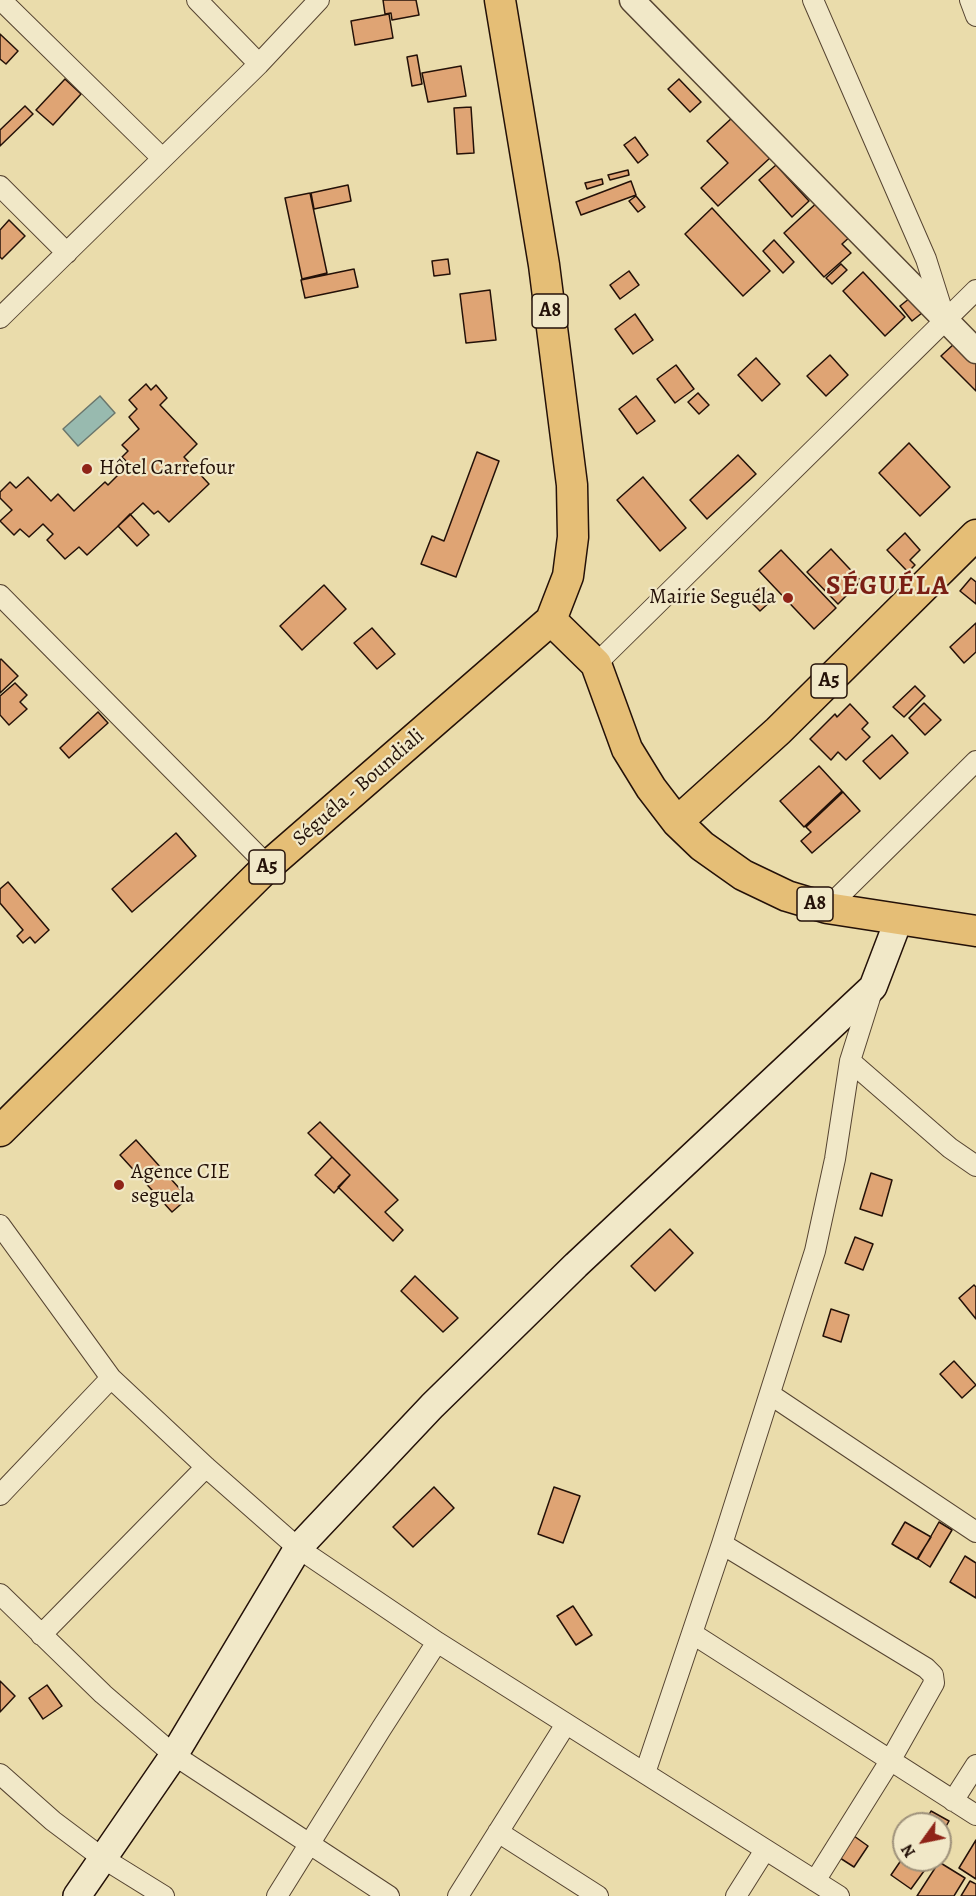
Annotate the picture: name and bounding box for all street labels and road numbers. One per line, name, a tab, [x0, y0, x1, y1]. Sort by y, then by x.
road number: A8	[532, 294, 568, 328]
road number: A5	[811, 664, 847, 698]
street label: Séguéla - Boundiali	[288, 724, 430, 852]
road number: A5	[249, 850, 285, 884]
road number: A8	[797, 887, 833, 921]

